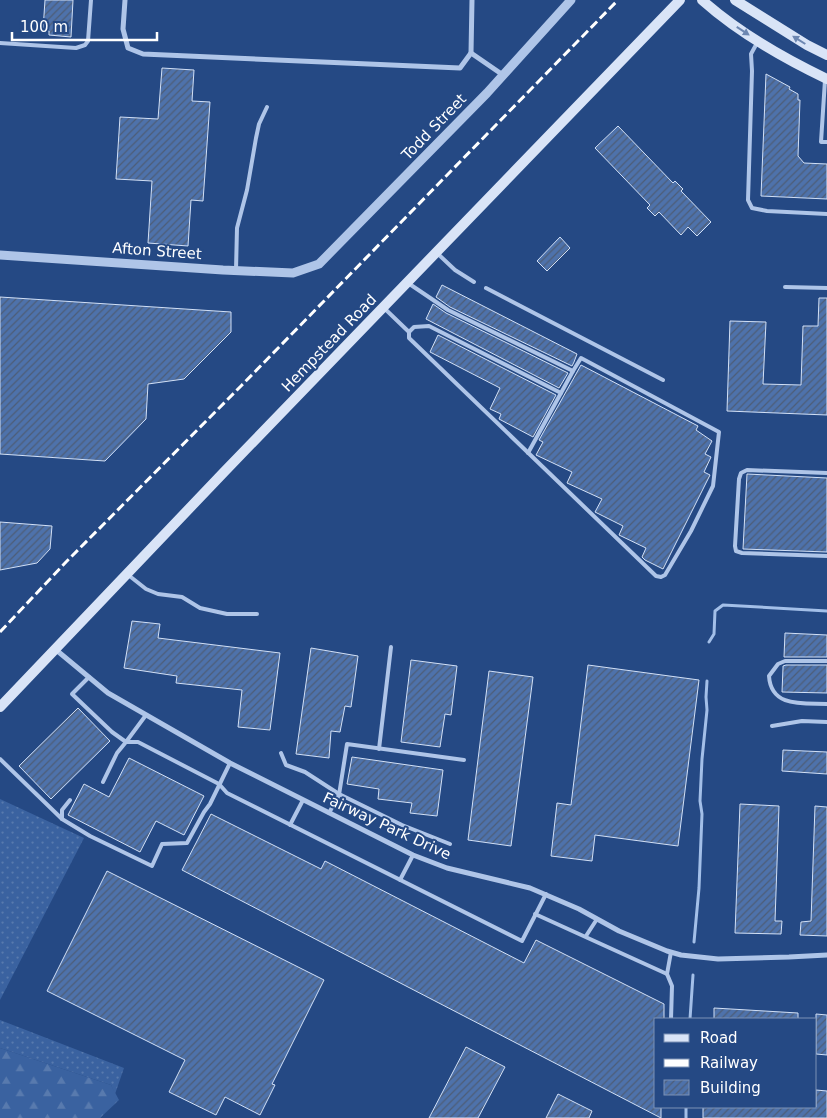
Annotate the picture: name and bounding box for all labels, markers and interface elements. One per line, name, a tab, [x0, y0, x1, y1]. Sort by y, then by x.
scale bar	[12, 10, 158, 42]
text: 100 m	[20, 18, 68, 36]
one-way arrow	[737, 27, 750, 36]
one-way arrow	[792, 36, 805, 45]
street label: Todd Street	[397, 90, 470, 165]
street label: Afton Street	[112, 239, 202, 263]
street label: Hempstead Road	[278, 290, 380, 396]
street label: Fairway Park Drive	[320, 788, 454, 864]
legend	[654, 1018, 817, 1108]
text: Road	[700, 1029, 738, 1047]
text: Railway	[700, 1054, 758, 1072]
text: Building	[700, 1079, 761, 1097]

